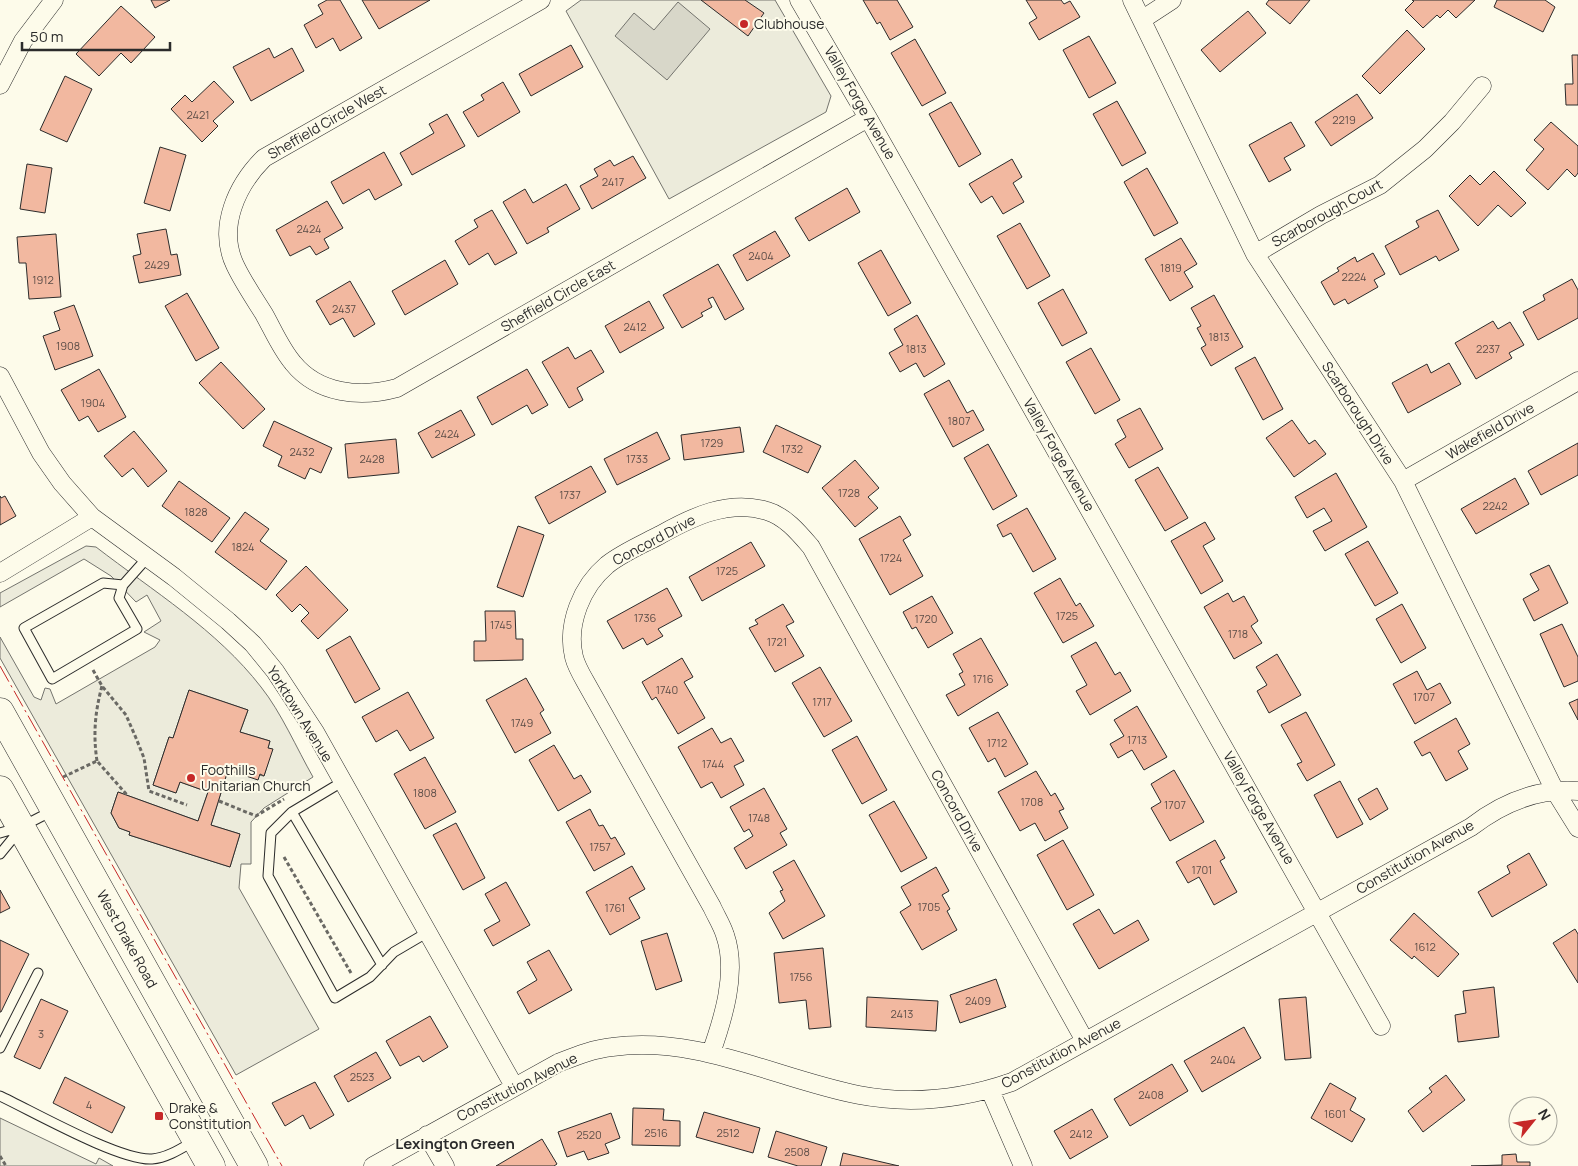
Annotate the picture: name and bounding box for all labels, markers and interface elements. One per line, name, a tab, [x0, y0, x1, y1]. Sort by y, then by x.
place label: Clubhouse	[754, 14, 824, 33]
marker: Clubhouse	[738, 18, 750, 30]
scale bar	[22, 20, 170, 52]
text: 50 m	[30, 26, 64, 47]
street label: Valley Forge Avenue	[820, 43, 901, 163]
street label: Sheffield Circle West	[264, 80, 390, 163]
house number: 2421	[186, 107, 210, 122]
house number: 2219	[1332, 112, 1356, 127]
house number: 2417	[602, 174, 624, 189]
street label: Scarborough Court	[1268, 174, 1386, 251]
house number: 2424	[296, 221, 322, 236]
house number: 2404	[748, 248, 774, 263]
street label: Sheffield Circle East	[497, 255, 619, 336]
house number: 2429	[144, 257, 170, 272]
house number: 1819	[1160, 260, 1182, 275]
house number: 2224	[1341, 269, 1367, 284]
house number: 1912	[32, 272, 54, 287]
house number: 2437	[332, 301, 356, 316]
house number: 2412	[623, 319, 647, 334]
house number: 1813	[1208, 329, 1230, 344]
house number: 1908	[56, 338, 80, 353]
house number: 1813	[905, 341, 927, 356]
house number: 2237	[1476, 341, 1500, 356]
street label: Scarborough Drive	[1318, 357, 1399, 468]
house number: 1904	[81, 395, 105, 410]
street label: Valley Forge Avenue	[1019, 395, 1100, 515]
street label: Wakefield Drive	[1442, 398, 1537, 464]
house number: 1807	[948, 413, 970, 428]
house number: 2424	[434, 426, 460, 441]
house number: 1729	[701, 435, 724, 450]
house number: 1732	[781, 441, 803, 456]
house number: 2432	[290, 444, 314, 459]
house number: 2428	[359, 451, 385, 466]
house number: 1733	[626, 451, 648, 466]
house number: 1728	[838, 485, 860, 500]
house number: 1737	[559, 487, 581, 502]
house number: 2242	[1482, 498, 1508, 513]
house number: 1828	[184, 504, 208, 519]
street label: Concord Drive	[609, 510, 698, 569]
house number: 1824	[231, 539, 255, 554]
house number: 1724	[880, 550, 902, 565]
house number: 1725	[716, 563, 738, 578]
house number: 1725	[1056, 608, 1078, 623]
house number: 1736	[634, 610, 657, 625]
house number: 1720	[915, 611, 937, 626]
house number: 1745	[490, 617, 512, 632]
house number: 1718	[1228, 626, 1248, 641]
house number: 1721	[767, 634, 787, 649]
street label: Yorktown Avenue	[263, 662, 338, 765]
house number: 1716	[973, 671, 994, 686]
house number: 1740	[656, 682, 678, 697]
house number: 1707	[1413, 689, 1435, 704]
house number: 1717	[812, 694, 832, 709]
house number: 1749	[511, 715, 533, 730]
house number: 1713	[1127, 732, 1147, 747]
house number: 1712	[987, 735, 1007, 750]
street label: Valley Forge Avenue	[1219, 748, 1300, 868]
house number: 1744	[702, 756, 724, 771]
place label: Foothills Unitarian Church	[201, 760, 311, 795]
street label: Concord Drive	[927, 766, 988, 855]
marker: Foothills Unitarian Church	[185, 772, 197, 784]
house number: 1808	[413, 785, 437, 800]
house number: 1708	[1021, 794, 1043, 809]
house number: 1707	[1164, 797, 1186, 812]
house number: 1748	[748, 810, 770, 825]
street label: Constitution Avenue	[1352, 815, 1477, 898]
house number: 1757	[589, 839, 611, 854]
house number: 1701	[1192, 862, 1212, 877]
street label: West Drake Road	[93, 886, 162, 991]
house number: 1705	[918, 899, 940, 914]
house number: 1761	[605, 900, 625, 915]
house number: 1612	[1414, 939, 1436, 954]
house number: 1756	[790, 969, 813, 984]
house number: 2409	[965, 993, 991, 1008]
house number: 2413	[891, 1006, 913, 1021]
street label: Constitution Avenue	[998, 1013, 1124, 1092]
house number: 3	[38, 1026, 44, 1041]
street label: Constitution Avenue	[453, 1048, 580, 1125]
house number: 2404	[1210, 1052, 1236, 1067]
house number: 2523	[350, 1069, 374, 1084]
house number: 2408	[1138, 1087, 1164, 1102]
north arrow	[1508, 1096, 1558, 1146]
house number: 4	[86, 1097, 92, 1112]
place label: Drake & Constitution	[169, 1098, 251, 1133]
text: N	[1534, 1105, 1555, 1123]
house number: 1601	[1324, 1106, 1346, 1121]
marker: Drake & Constitution	[153, 1110, 165, 1122]
house number: 2516	[644, 1125, 668, 1140]
house number: 2512	[716, 1125, 740, 1140]
house number: 2412	[1069, 1126, 1093, 1141]
house number: 2520	[576, 1127, 602, 1142]
district label: Lexington Green	[395, 1133, 515, 1154]
house number: 2508	[784, 1144, 810, 1159]

